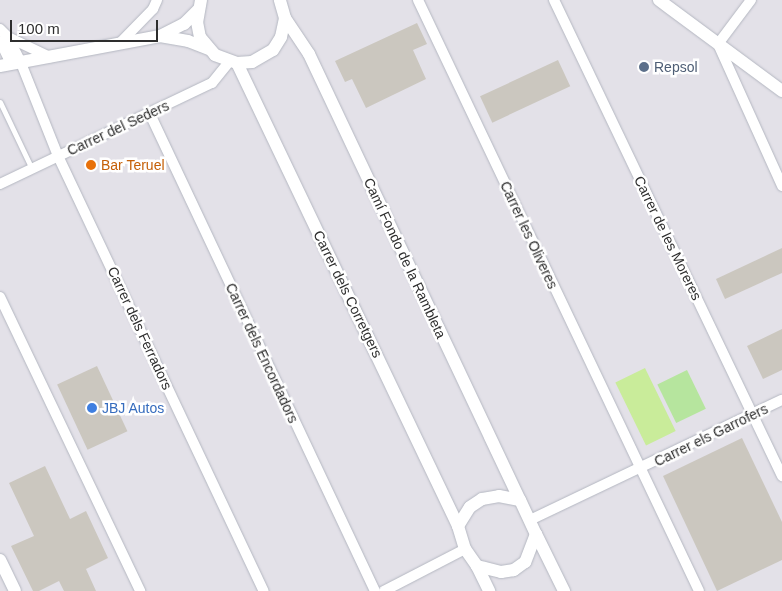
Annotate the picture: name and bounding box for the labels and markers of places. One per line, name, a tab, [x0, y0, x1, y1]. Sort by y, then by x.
place label: Repsol	[654, 59, 698, 75]
marker: Repsol	[638, 61, 650, 73]
place label: Bar Teruel	[101, 157, 165, 173]
marker: Bar Teruel	[85, 159, 97, 171]
place label: JBJ Autos	[102, 400, 165, 416]
marker: JBJ Autos	[86, 402, 98, 414]

